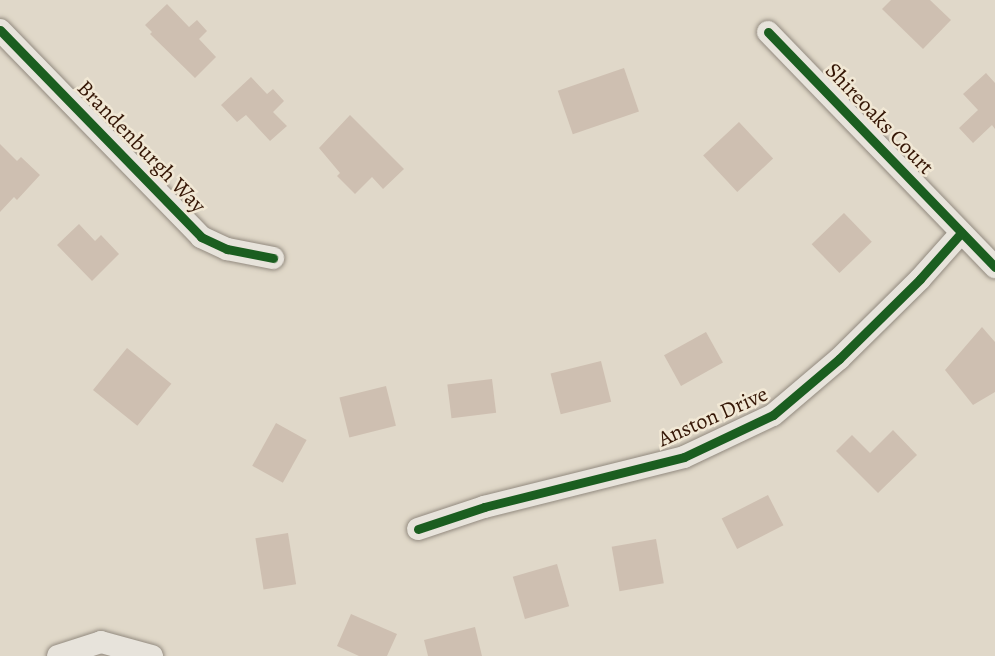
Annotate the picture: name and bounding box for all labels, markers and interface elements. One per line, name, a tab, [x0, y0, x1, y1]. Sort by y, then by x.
street label: Shireoaks Court	[819, 58, 939, 180]
street label: Brandenburgh Way	[71, 75, 211, 219]
street label: Anston Drive	[654, 381, 772, 453]

